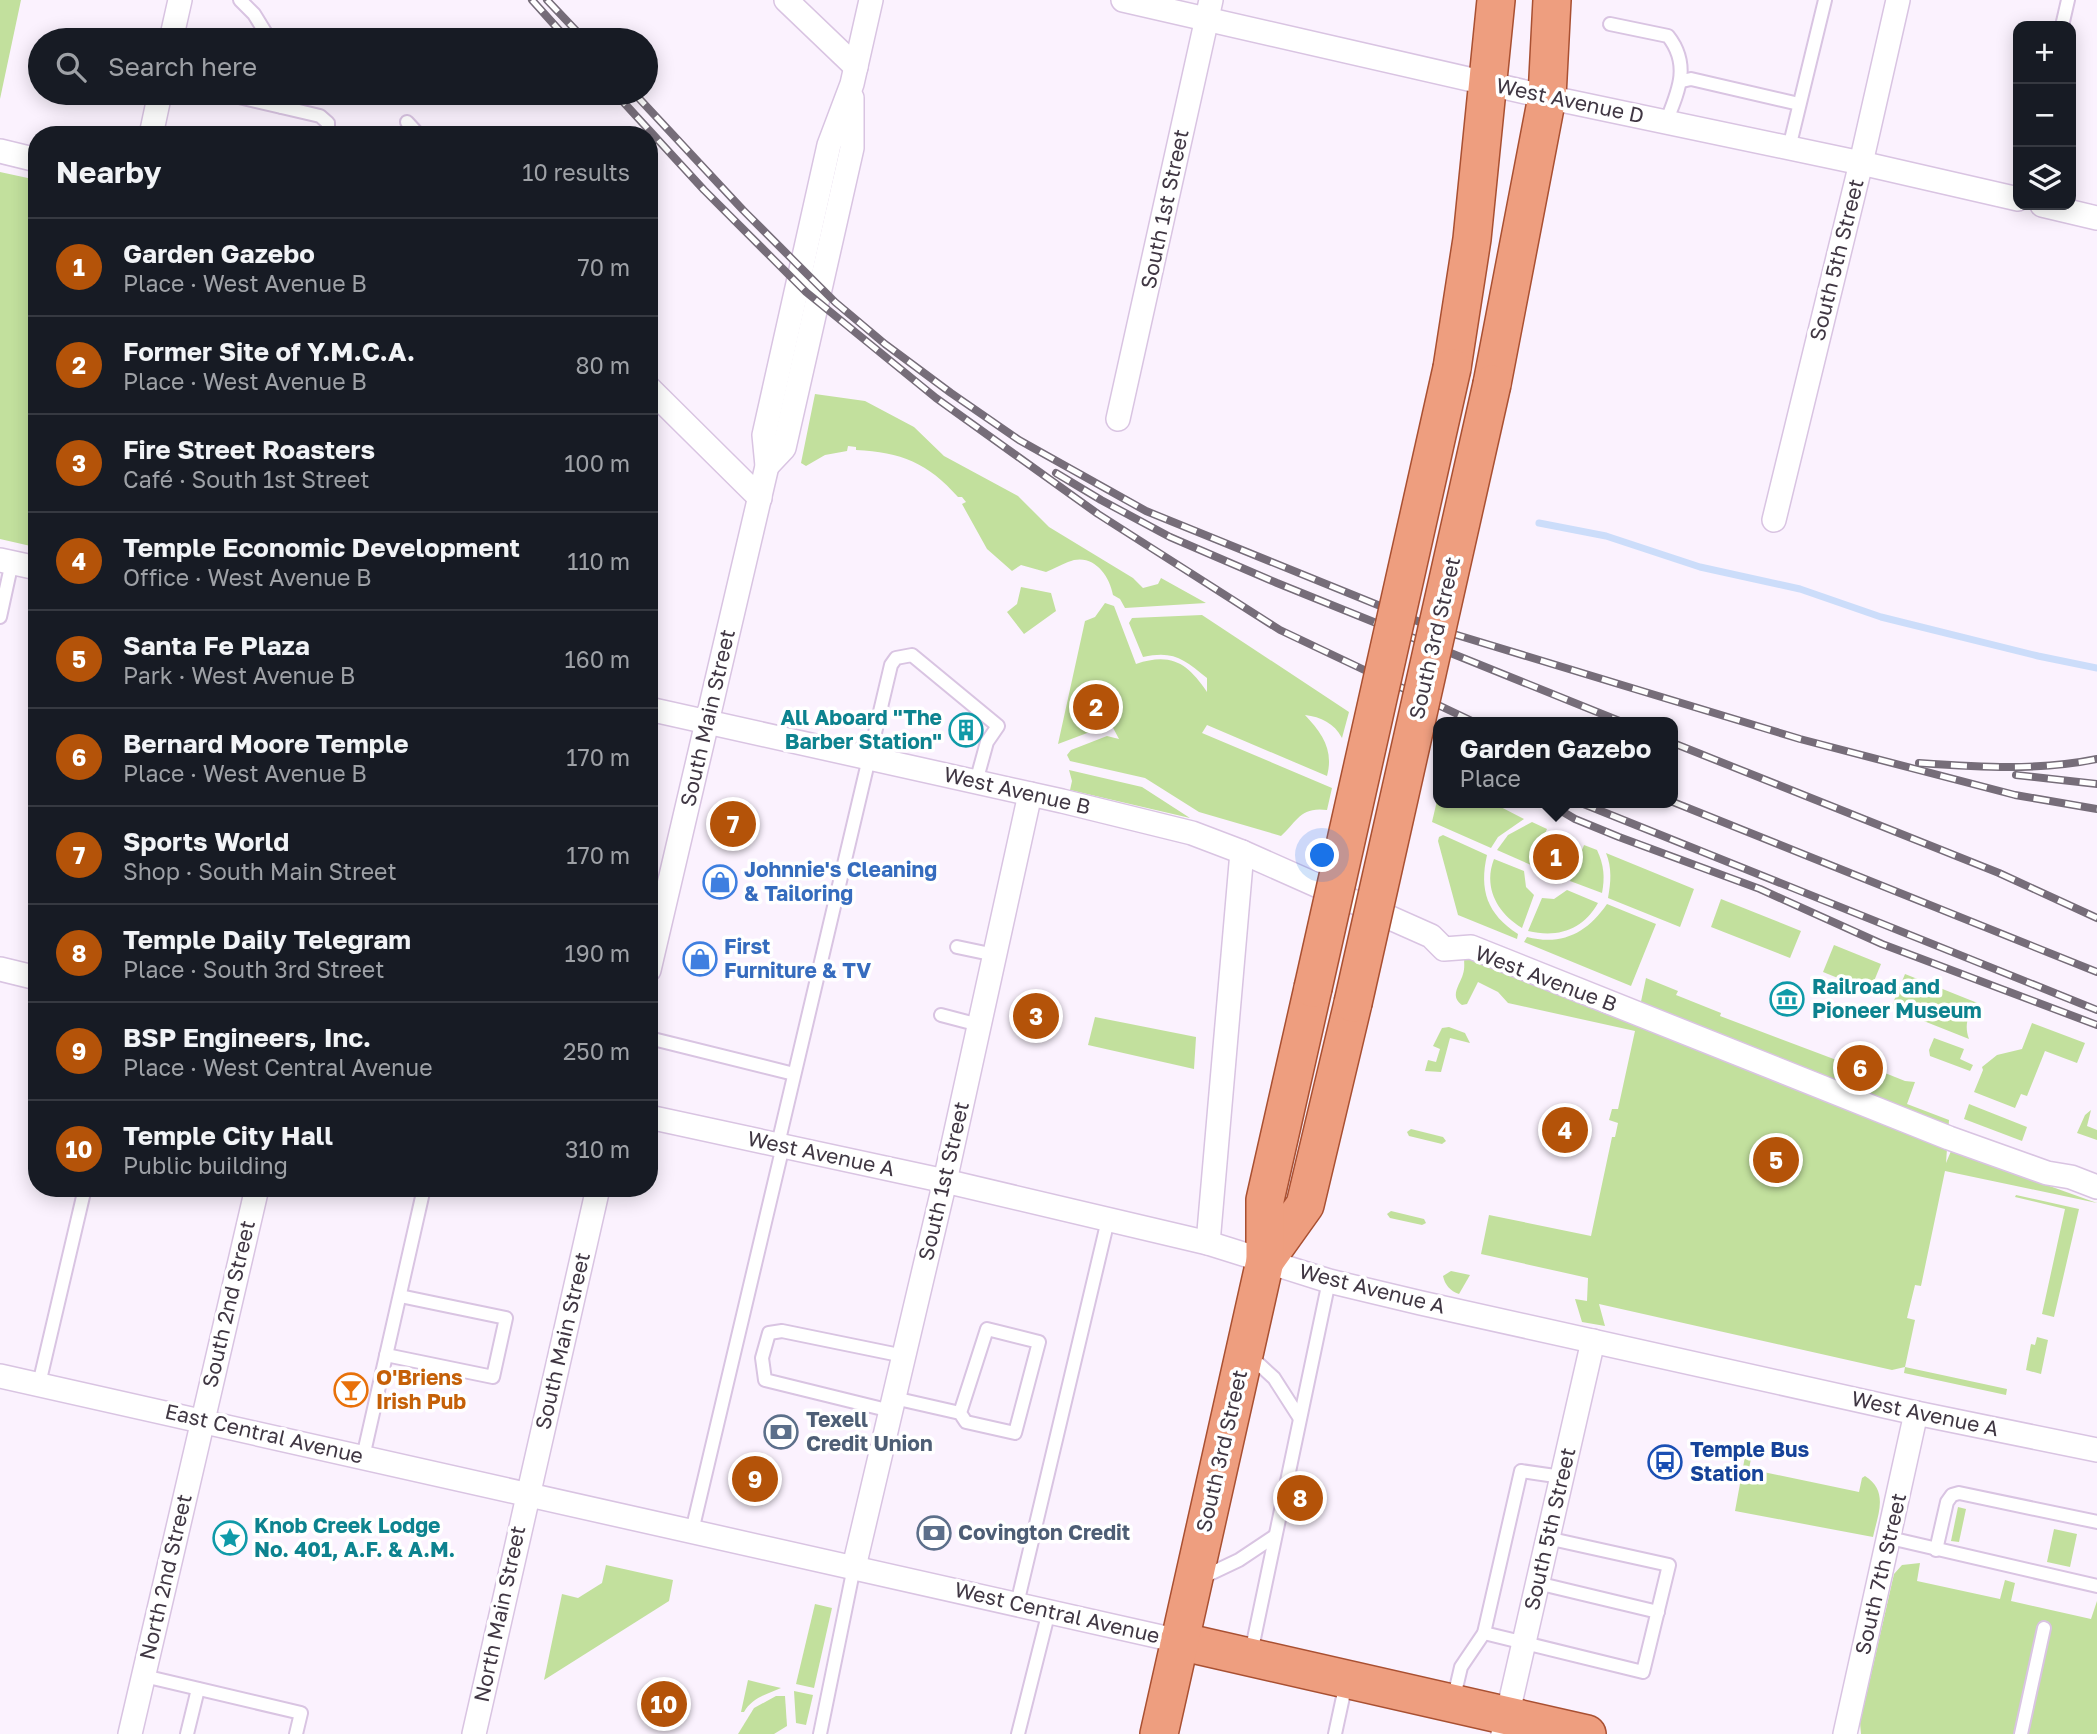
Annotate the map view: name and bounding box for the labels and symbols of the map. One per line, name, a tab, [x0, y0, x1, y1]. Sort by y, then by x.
street label: West Avenue D	[1494, 72, 1646, 128]
street label: South 1st Street	[1134, 127, 1194, 291]
street label: South 5th Street	[1803, 176, 1869, 344]
street label: South 3rd Street	[1403, 554, 1465, 722]
street label: South Main Street	[674, 627, 740, 809]
pin: 2	[1073, 681, 1119, 733]
place label: All Aboard "The Barber Station"	[780, 704, 942, 754]
building icon: All Aboard "The Barber Station"	[947, 711, 985, 749]
street label: West Avenue B	[941, 761, 1093, 820]
pin: 7	[710, 798, 756, 850]
pin: 1	[1533, 831, 1579, 883]
your location	[1305, 838, 1339, 872]
place label: Johnnie's Cleaning & Tailoring	[744, 856, 937, 906]
shop icon: Johnnie's Cleaning & Tailoring	[701, 863, 739, 901]
place label: First Furniture & TV	[724, 933, 871, 983]
street label: West Avenue B	[1472, 939, 1621, 1017]
shop icon: First Furniture & TV	[681, 940, 719, 978]
place label: Railroad and Pioneer Museum	[1812, 973, 1982, 1023]
museum icon: Railroad and Pioneer Museum	[1768, 980, 1806, 1018]
pin: 3	[1013, 990, 1059, 1042]
pin: 6	[1837, 1042, 1883, 1094]
street label: South 1st Street	[912, 1099, 974, 1263]
pin: 4	[1542, 1104, 1588, 1156]
street label: West Avenue A	[745, 1125, 897, 1181]
pin: 5	[1753, 1134, 1799, 1186]
street label: South 2nd Street	[196, 1218, 260, 1390]
street label: South Main Street	[529, 1250, 595, 1432]
street label: West Avenue A	[1296, 1257, 1448, 1319]
place label: O'Briens Irish Pub	[376, 1364, 466, 1414]
street label: South 3rd Street	[1190, 1367, 1252, 1535]
bar icon: O'Briens Irish Pub	[332, 1371, 370, 1409]
street label: West Avenue A	[1849, 1385, 2001, 1441]
street label: East Central Avenue	[163, 1398, 366, 1468]
place label: Texell Credit Union	[806, 1406, 933, 1456]
bank icon: Texell Credit Union	[762, 1413, 800, 1451]
place label: Temple Bus Station	[1690, 1436, 1810, 1486]
bus stop icon: Temple Bus Station	[1646, 1443, 1684, 1481]
street label: South 5th Street	[1518, 1445, 1580, 1613]
pin: 9	[732, 1453, 778, 1505]
pin: 8	[1277, 1472, 1323, 1524]
street label: South 7th Street	[1849, 1490, 1911, 1657]
street label: North 2nd Street	[133, 1491, 197, 1662]
place label: Knob Creek Lodge No. 401, A.F. & A.M.	[254, 1512, 455, 1562]
bank icon: Covington Credit	[915, 1514, 953, 1552]
place icon: Knob Creek Lodge No. 401, A.F. & A.M.	[211, 1519, 249, 1557]
place label: Covington Credit	[958, 1519, 1130, 1545]
street label: North Main Street	[468, 1523, 530, 1704]
street label: West Central Avenue	[952, 1576, 1162, 1648]
pin: 10	[641, 1678, 687, 1730]

